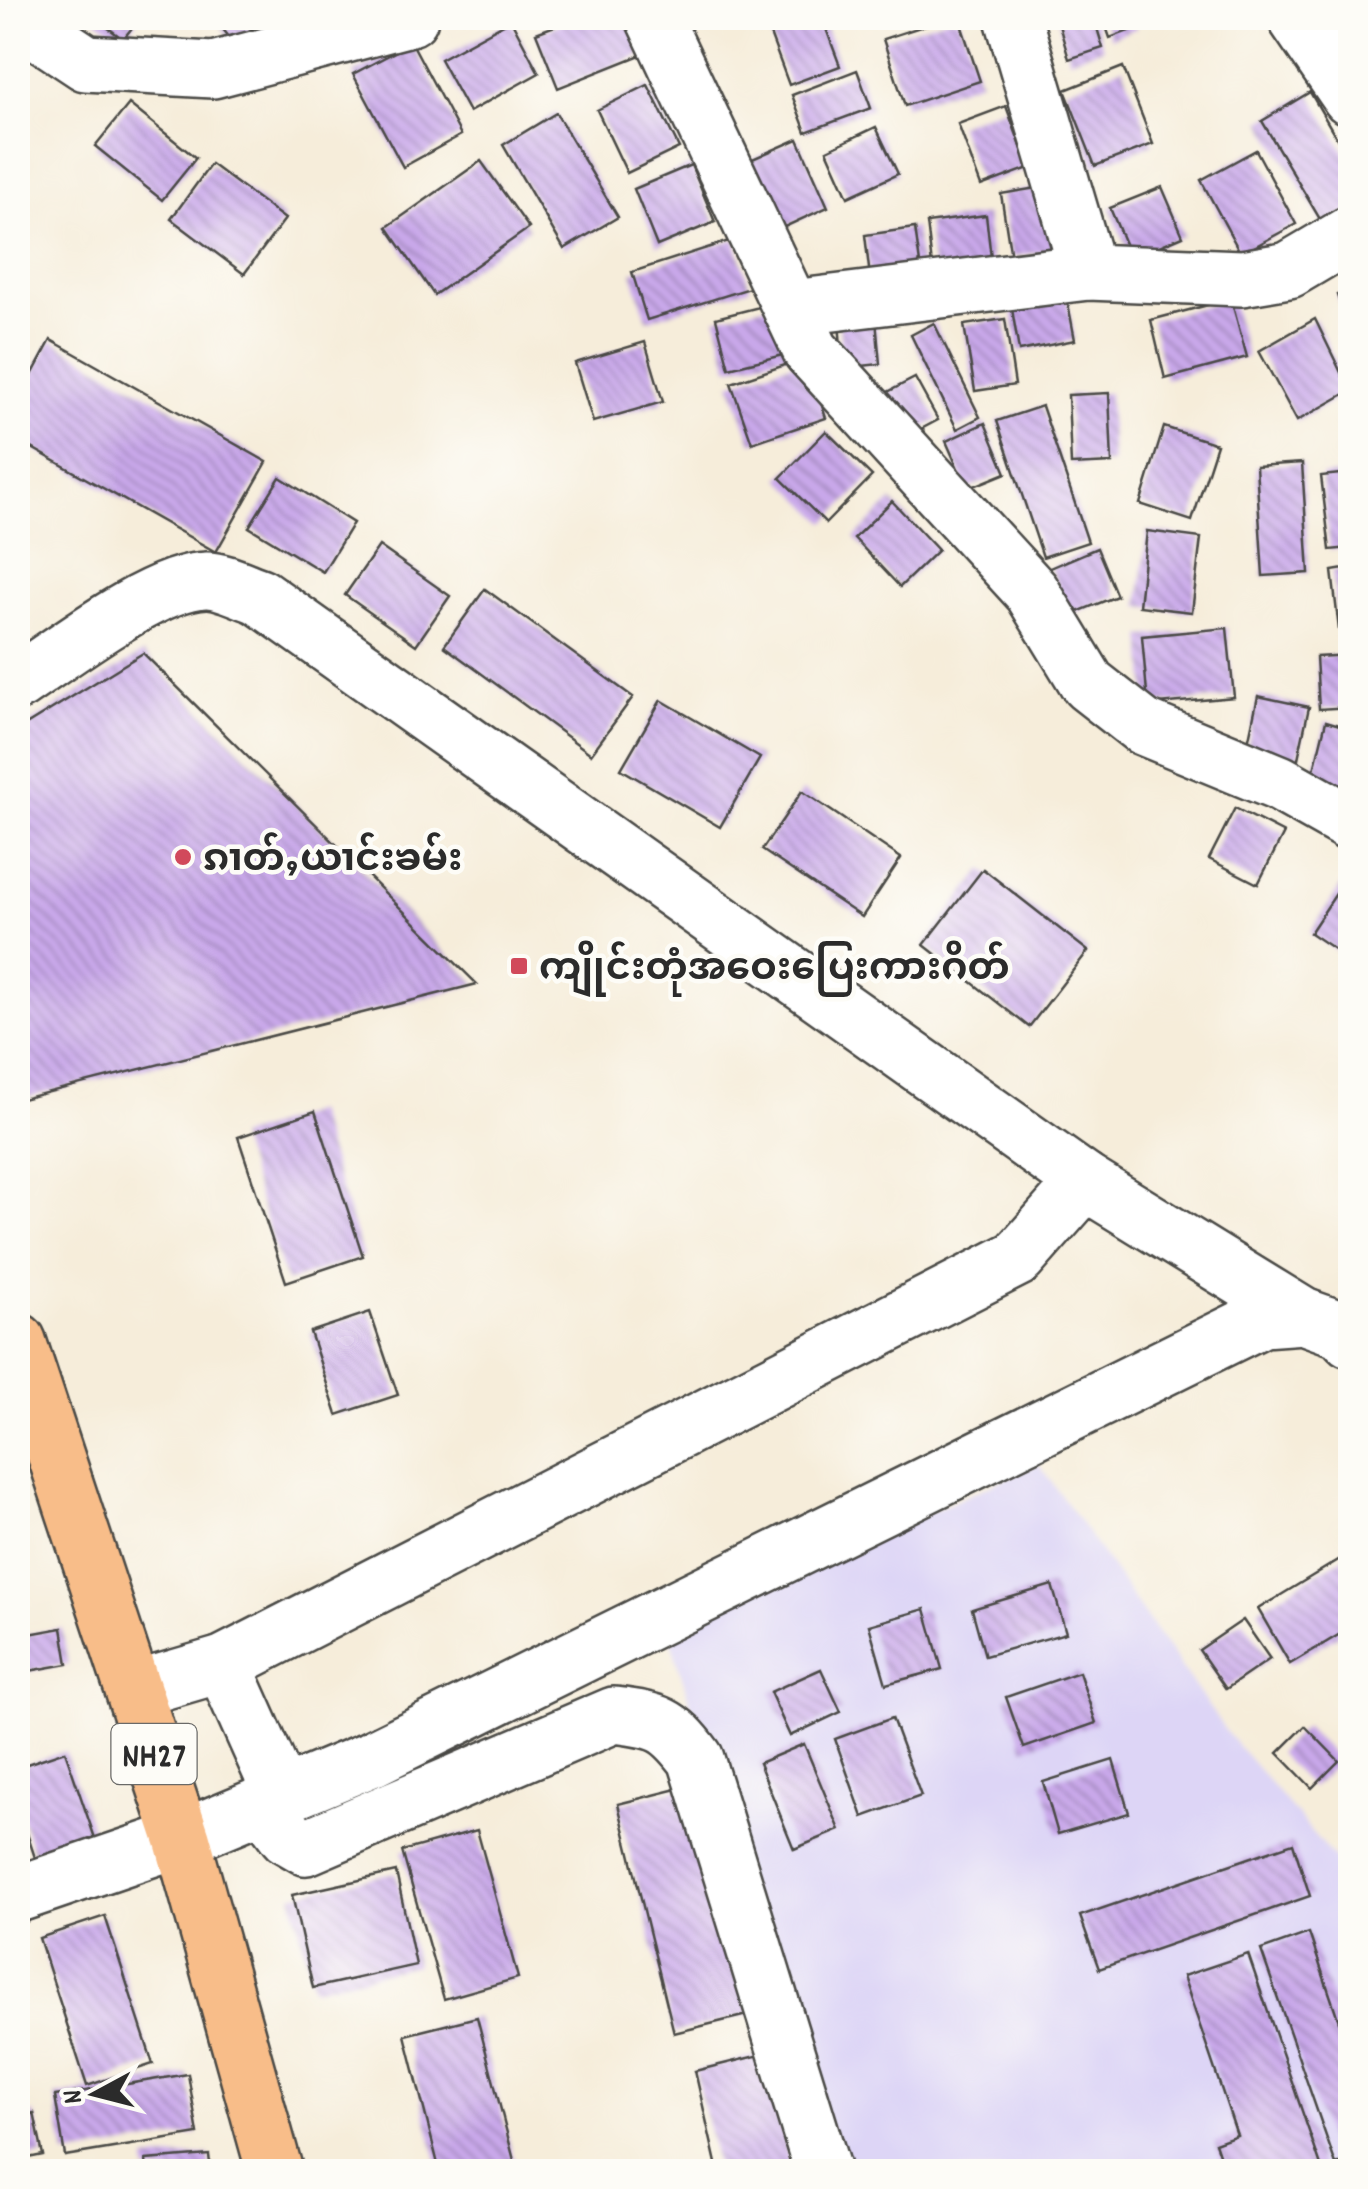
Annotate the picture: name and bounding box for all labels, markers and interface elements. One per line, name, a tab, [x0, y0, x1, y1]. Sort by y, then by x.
place label: ၵၢတ်ႇယၢင်းၶမ်း	[203, 832, 463, 890]
marker: ၵၢတ်ႇယၢင်းၶမ်း	[172, 846, 194, 868]
place label: ကျိုင်းတုံအဝေးပြေးကားဂိတ်	[539, 940, 1010, 999]
marker: ကျိုင်းတုံအဝေးပြေးကားဂိတ်	[508, 955, 530, 977]
road number: NH27	[112, 1724, 196, 1784]
north arrow	[45, 2044, 145, 2144]
text: N	[54, 2087, 96, 2106]

